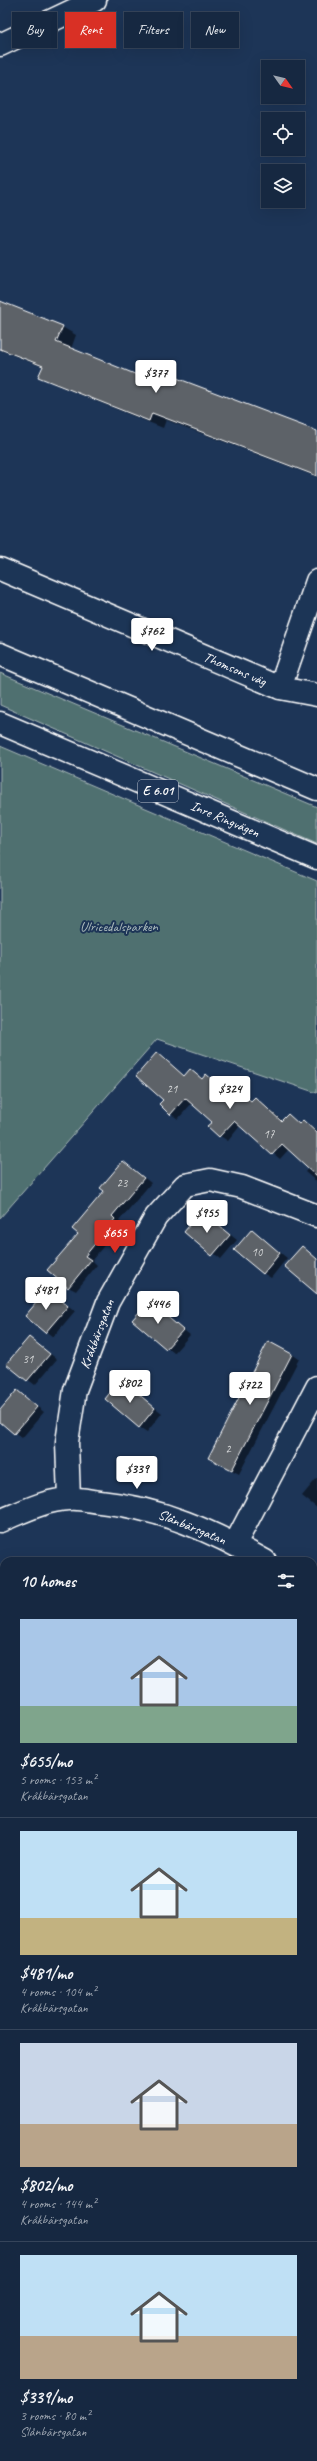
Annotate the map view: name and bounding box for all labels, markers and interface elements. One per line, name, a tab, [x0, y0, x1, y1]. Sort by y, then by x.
chip: Buy	[12, 12, 57, 48]
chip: Rent	[65, 12, 116, 48]
chip: Filters	[124, 12, 183, 48]
chip: New	[191, 12, 239, 48]
north arrow	[261, 60, 305, 104]
map controls	[261, 60, 305, 208]
button: locate	[261, 112, 305, 156]
button: layers	[261, 164, 305, 208]
pin: $377	[132, 360, 180, 394]
text: $377	[144, 365, 168, 381]
pin: $762	[128, 618, 176, 652]
text: $762	[140, 623, 164, 639]
street label: Thomsons väg	[201, 648, 270, 690]
road number: E 6.01	[138, 780, 178, 802]
street label: Inre Ringvägen	[188, 797, 262, 841]
park label: Ulricedalsparken	[80, 918, 159, 935]
pin: $324	[206, 1076, 254, 1110]
house number: 21	[167, 1081, 178, 1097]
text: $324	[218, 1081, 242, 1097]
house number: 17	[264, 1126, 275, 1142]
house number: 23	[117, 1175, 129, 1191]
pin: $955	[183, 1200, 231, 1234]
text: $955	[196, 1205, 218, 1221]
pin: $655	[91, 1220, 139, 1254]
text: $655	[103, 1225, 127, 1241]
house number: 10	[252, 1244, 264, 1260]
pin: $481	[22, 1277, 70, 1311]
text: $481	[34, 1282, 58, 1298]
pin: $446	[134, 1291, 182, 1325]
street label: Kråkbärsgatan	[76, 1296, 118, 1371]
text: $446	[146, 1296, 170, 1312]
house number: 31	[23, 1351, 34, 1367]
pin: $802	[106, 1370, 154, 1404]
pin: $722	[226, 1372, 274, 1406]
text: $802	[118, 1375, 142, 1391]
text: $722	[238, 1377, 262, 1393]
house number: 2	[225, 1441, 232, 1457]
pin: $339	[113, 1456, 161, 1490]
text: $339	[125, 1461, 149, 1477]
street label: Slånbärsgatan	[156, 1506, 229, 1549]
icon: filters	[275, 1570, 297, 1592]
text: 10 homes	[20, 1571, 76, 1592]
icon: home	[123, 1645, 195, 1717]
text: $655/mo	[20, 1751, 72, 1772]
text: 5 rooms · 153 m²	[20, 1772, 96, 1788]
text: Kråkbärsgatan	[20, 1788, 88, 1804]
icon: home	[123, 1857, 195, 1929]
text: $481/mo	[20, 1963, 72, 1984]
text: 4 rooms · 104 m²	[20, 1984, 96, 2000]
text: Kråkbärsgatan	[20, 2000, 88, 2016]
icon: home	[123, 2069, 195, 2141]
text: $802/mo	[20, 2175, 72, 2196]
text: 4 rooms · 144 m²	[20, 2196, 96, 2212]
text: Kråkbärsgatan	[20, 2212, 88, 2228]
icon: home	[123, 2281, 195, 2353]
text: $339/mo	[20, 2387, 72, 2408]
text: 3 rooms · 80 m²	[20, 2408, 90, 2424]
text: Slånbärsgatan	[20, 2424, 86, 2440]

